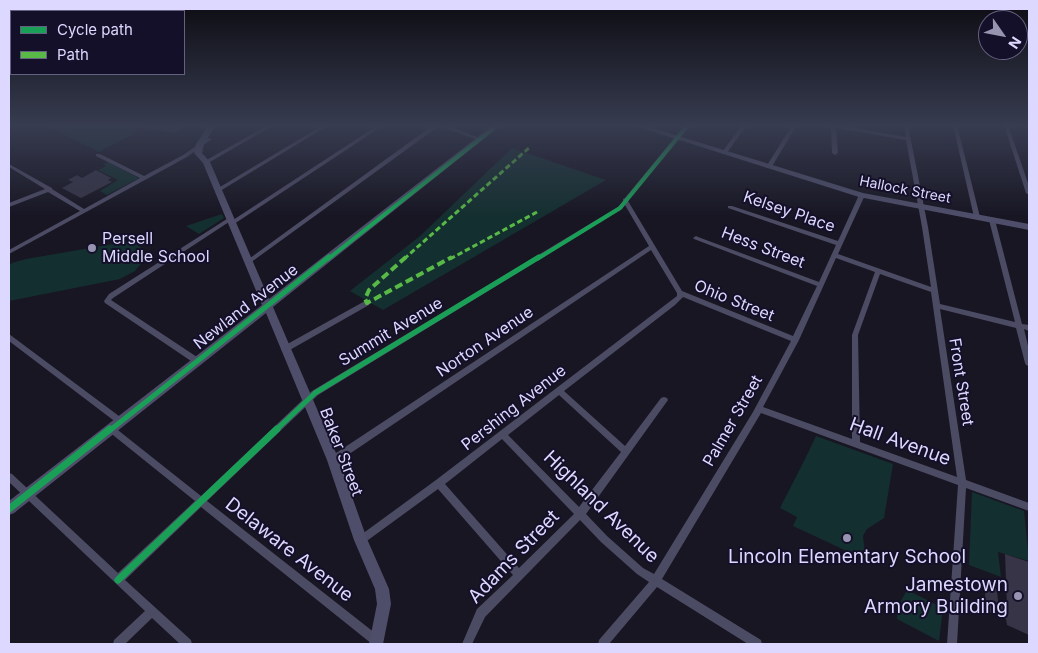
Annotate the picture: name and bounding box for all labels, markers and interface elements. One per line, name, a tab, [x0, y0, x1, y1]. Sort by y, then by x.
legend	[10, 10, 185, 75]
north arrow	[978, 10, 1028, 60]
text: Cycle path	[57, 20, 133, 39]
text: N	[1005, 34, 1025, 52]
text: Path	[57, 45, 89, 64]
street label: Hallock Street	[858, 173, 952, 207]
street label: Kelsey Place	[741, 187, 837, 237]
street label: Hess Street	[719, 223, 807, 273]
place label: Persell Middle School	[102, 229, 210, 267]
marker: Persell Middle School	[86, 242, 98, 254]
street label: Newland Avenue	[190, 260, 302, 354]
street label: Ohio Street	[691, 276, 777, 326]
street label: Summit Avenue	[336, 293, 446, 371]
street label: Norton Avenue	[433, 303, 537, 381]
street label: Front Street	[945, 337, 977, 427]
street label: Pershing Avenue	[458, 361, 570, 455]
street label: Palmer Street	[699, 372, 767, 470]
street label: Baker Street	[315, 405, 367, 499]
street label: Hall Avenue	[846, 413, 954, 471]
street label: Highland Avenue	[538, 446, 664, 568]
street label: Delaware Avenue	[220, 493, 358, 607]
street label: Adams Street	[464, 506, 564, 608]
marker: Lincoln Elementary School	[841, 532, 853, 544]
place label: Lincoln Elementary School	[728, 546, 966, 568]
place label: Jamestown Armory Building	[864, 574, 1008, 618]
marker: Jamestown Armory Building	[1012, 590, 1024, 602]

